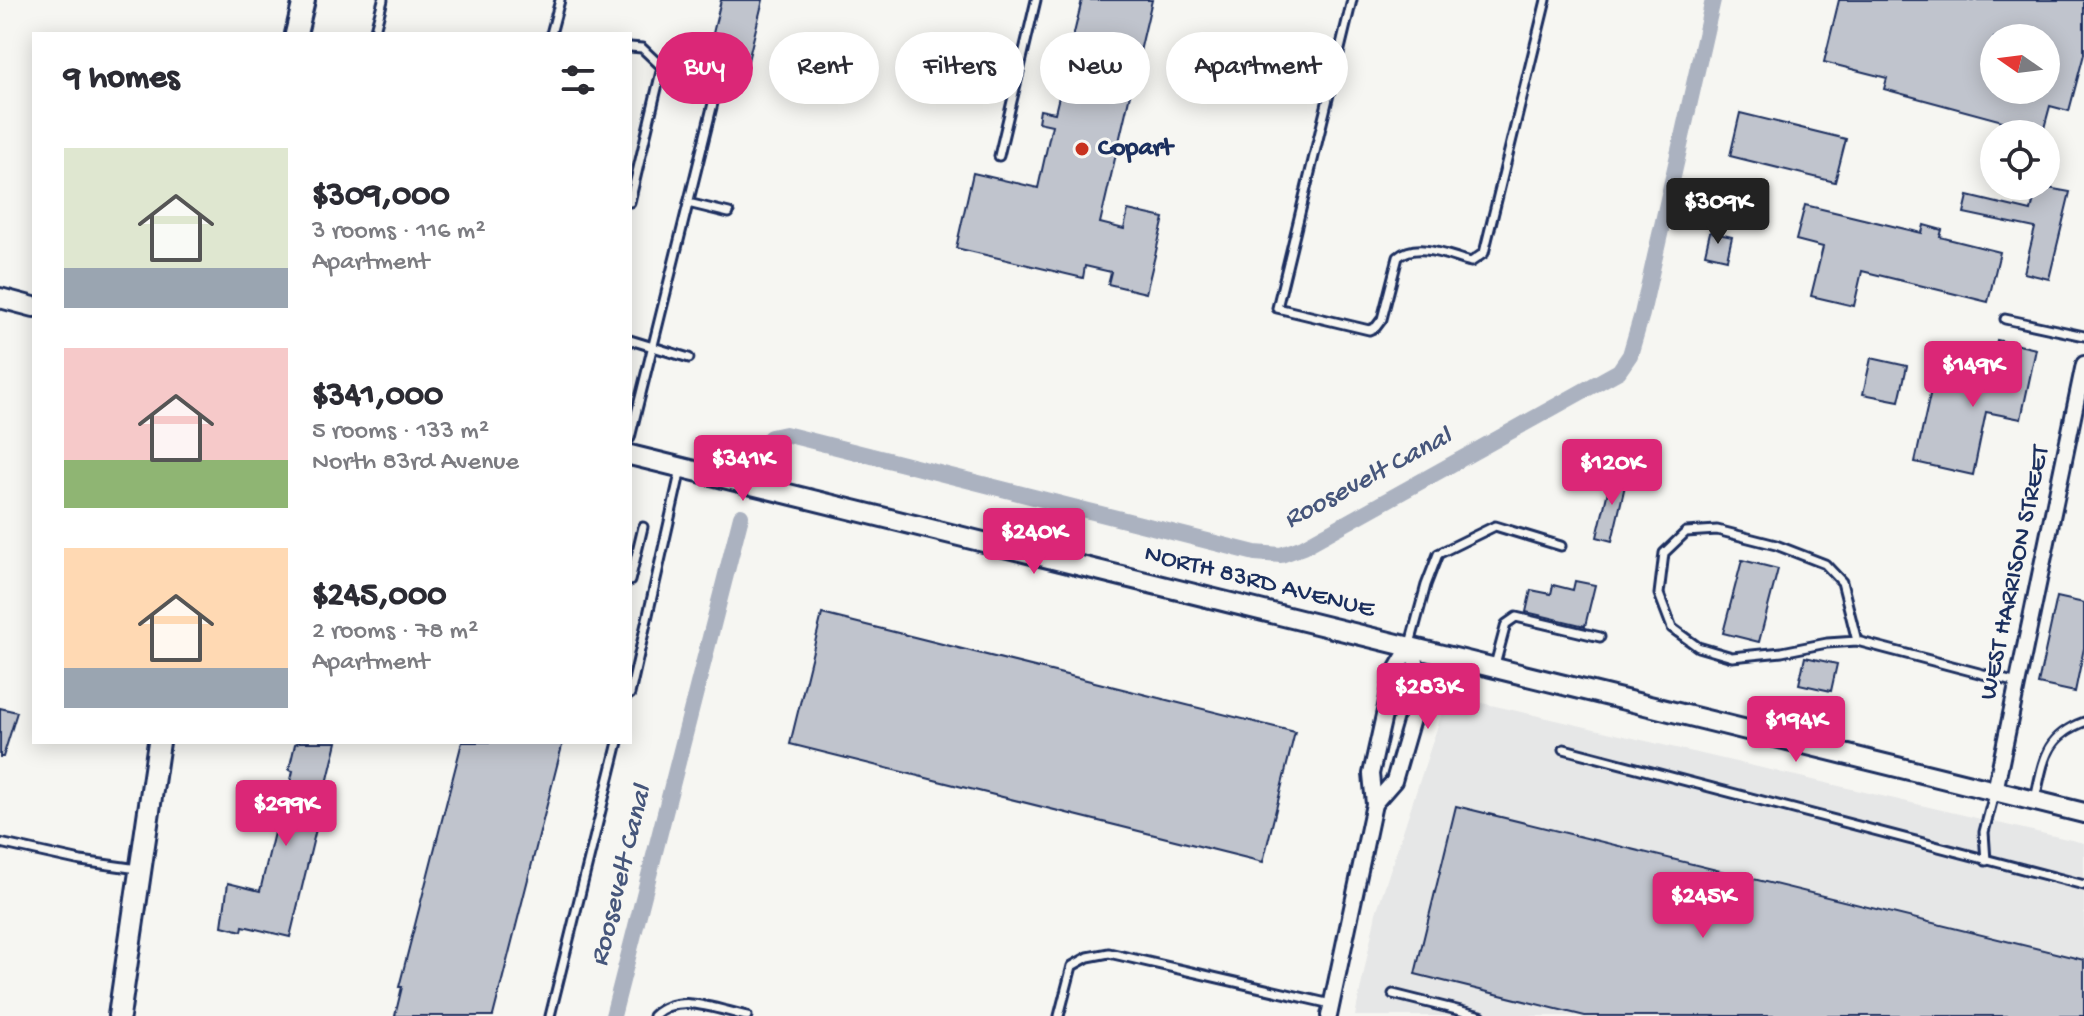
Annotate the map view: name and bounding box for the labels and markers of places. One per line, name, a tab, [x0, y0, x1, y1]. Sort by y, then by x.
place label: Copart	[1098, 134, 1175, 165]
marker: Copart	[1073, 140, 1091, 158]
pin: $309K	[1662, 178, 1774, 246]
pin: $149K	[1917, 341, 2029, 409]
pin: $341K	[687, 435, 799, 503]
pin: $120K	[1556, 439, 1668, 507]
pin: $240K	[978, 508, 1090, 576]
pin: $283K	[1372, 663, 1484, 731]
pin: $194K	[1740, 696, 1852, 764]
pin: $299K	[230, 780, 342, 848]
pin: $245K	[1647, 872, 1759, 940]

